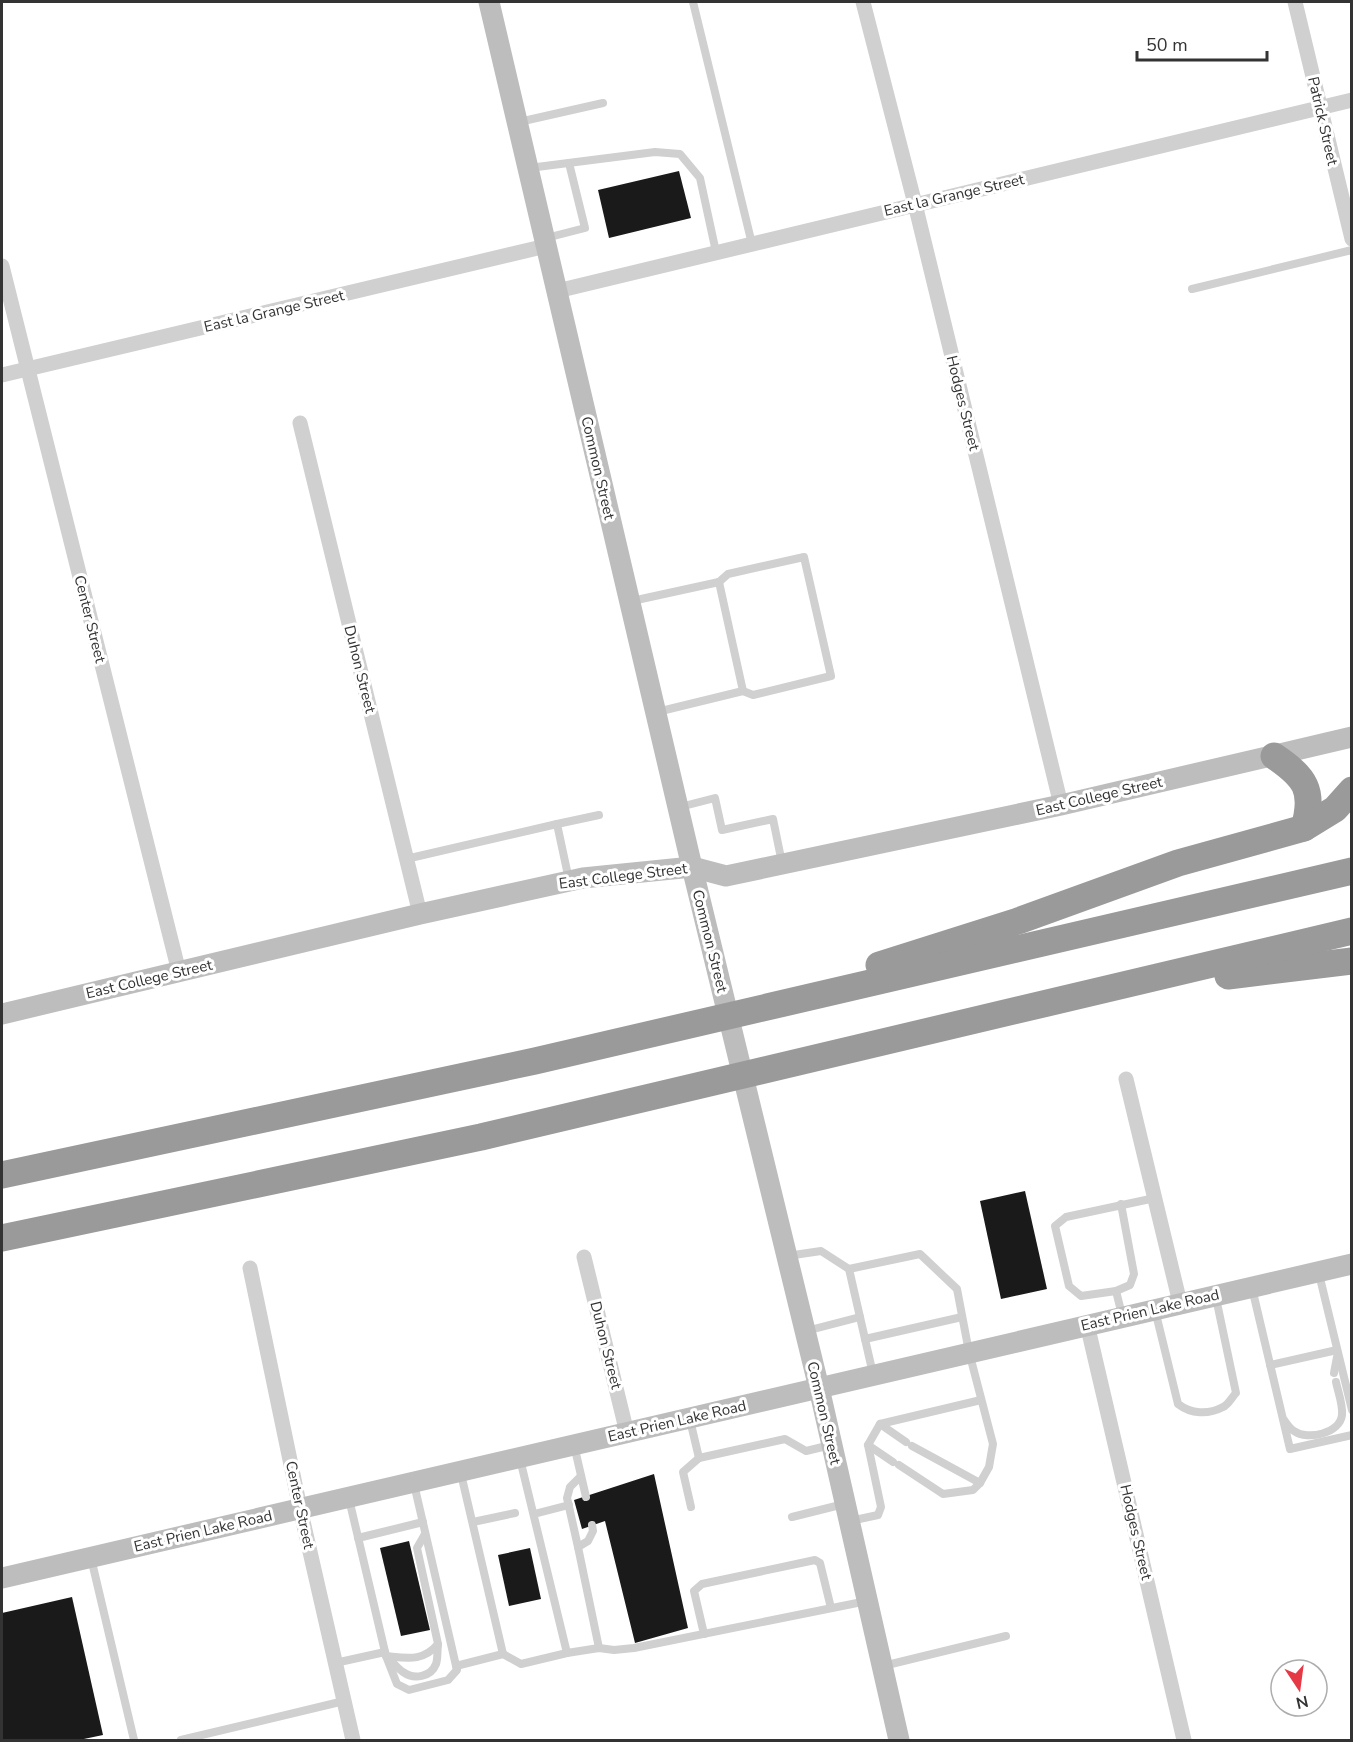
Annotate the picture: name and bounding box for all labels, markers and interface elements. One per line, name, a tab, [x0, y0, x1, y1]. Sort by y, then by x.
scale bar	[1137, 24, 1268, 62]
text: 50 m	[1146, 33, 1188, 57]
street label: Patrick Street	[1303, 75, 1343, 168]
street label: East la Grange Street	[882, 169, 1027, 221]
street label: East la Grange Street	[202, 285, 347, 337]
street label: Hodges Street	[942, 353, 985, 453]
street label: Common Street	[576, 414, 620, 522]
street label: Center Street	[69, 573, 111, 666]
street label: Duhon Street	[339, 623, 381, 716]
street label: East College Street	[1034, 772, 1165, 820]
street label: East College Street	[558, 858, 689, 894]
street label: Common Street	[688, 888, 733, 995]
street label: East College Street	[84, 955, 215, 1003]
street label: East Prien Lake Road	[1079, 1284, 1221, 1336]
street label: Duhon Street	[585, 1299, 627, 1392]
street label: Common Street	[802, 1359, 846, 1467]
street label: East Prien Lake Road	[606, 1395, 748, 1447]
street label: Center Street	[281, 1459, 319, 1552]
street label: Hodges Street	[1115, 1482, 1157, 1582]
street label: East Prien Lake Road	[132, 1505, 274, 1557]
north arrow	[1269, 1658, 1329, 1718]
text: N	[1294, 1690, 1310, 1714]

